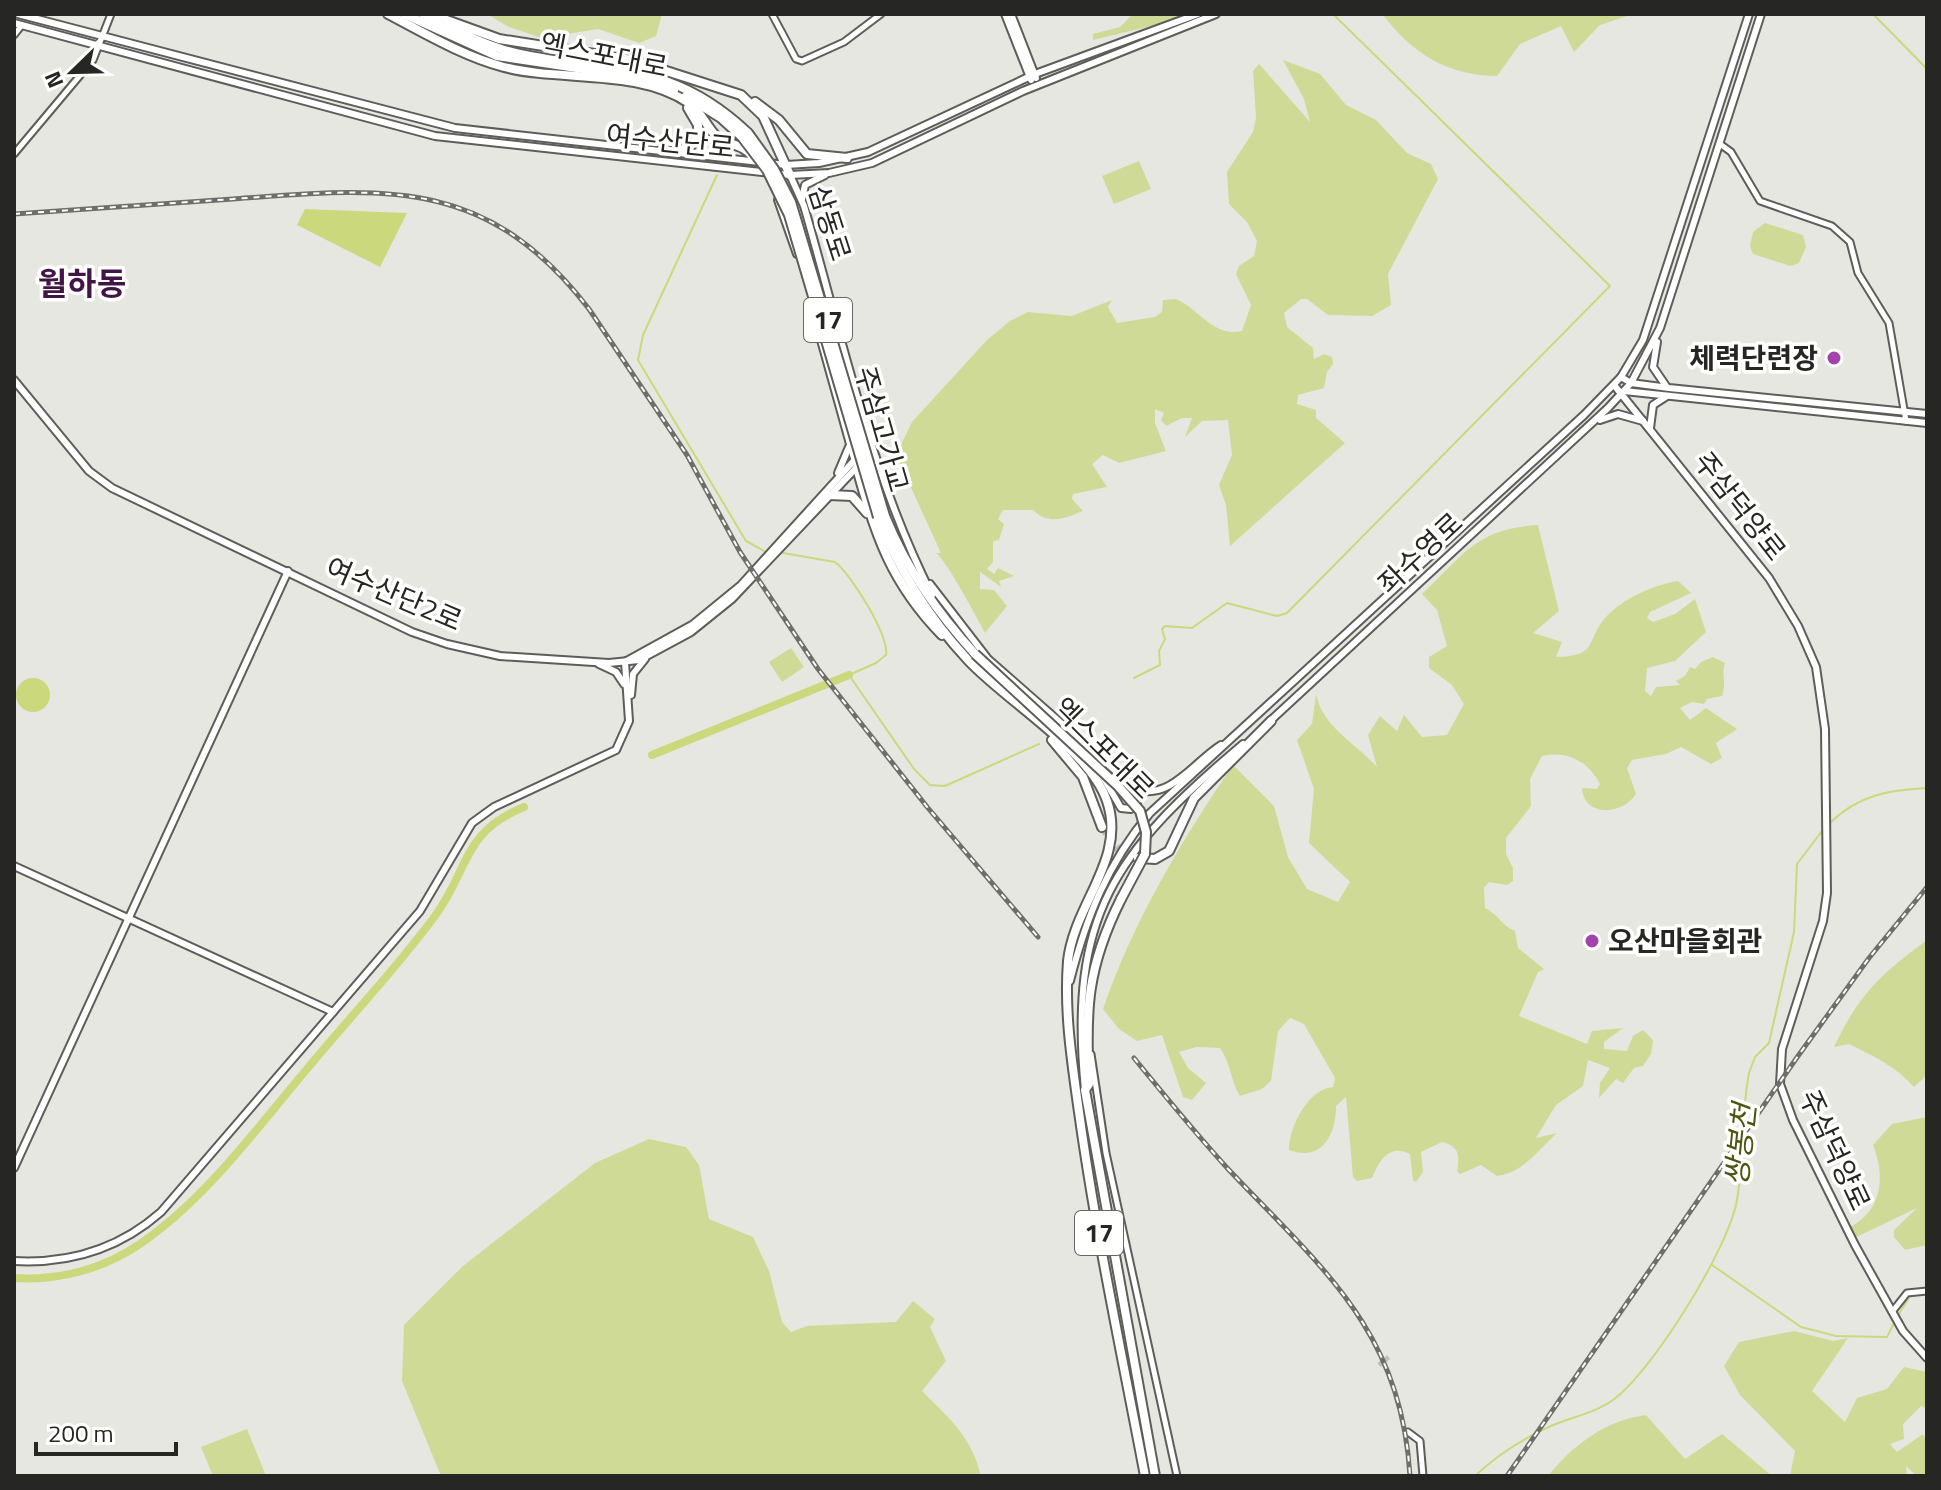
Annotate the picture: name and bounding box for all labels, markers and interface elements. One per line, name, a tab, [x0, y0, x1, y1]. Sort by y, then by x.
street label: 엑스포대로	[537, 21, 671, 88]
north arrow	[32, 32, 112, 112]
text: N	[35, 66, 72, 93]
street label: 여수산단로	[604, 112, 736, 169]
street label: 삼동로	[798, 179, 863, 266]
district label: 월하동	[38, 259, 126, 307]
road number: 17	[804, 298, 852, 342]
place label: 체력단련장	[1689, 336, 1818, 379]
marker: 체력단련장	[1825, 349, 1843, 367]
street label: 주삼고가교	[844, 361, 921, 497]
street label: 주삼덕양로	[1684, 442, 1797, 570]
street label: 좌수영로	[1367, 502, 1472, 603]
street label: 여수산단2로	[319, 546, 469, 642]
street label: 엑스포대로	[1044, 687, 1165, 808]
place label: 오산마을회관	[1608, 919, 1763, 962]
marker: 오산마을회관	[1583, 932, 1601, 950]
street label: 주삼덕양로	[1789, 1082, 1882, 1217]
water label: 쌍봉천	[1713, 1098, 1768, 1188]
road number: 17	[1075, 1211, 1123, 1255]
scale bar	[36, 1406, 176, 1456]
text: 200 m	[48, 1415, 114, 1451]

